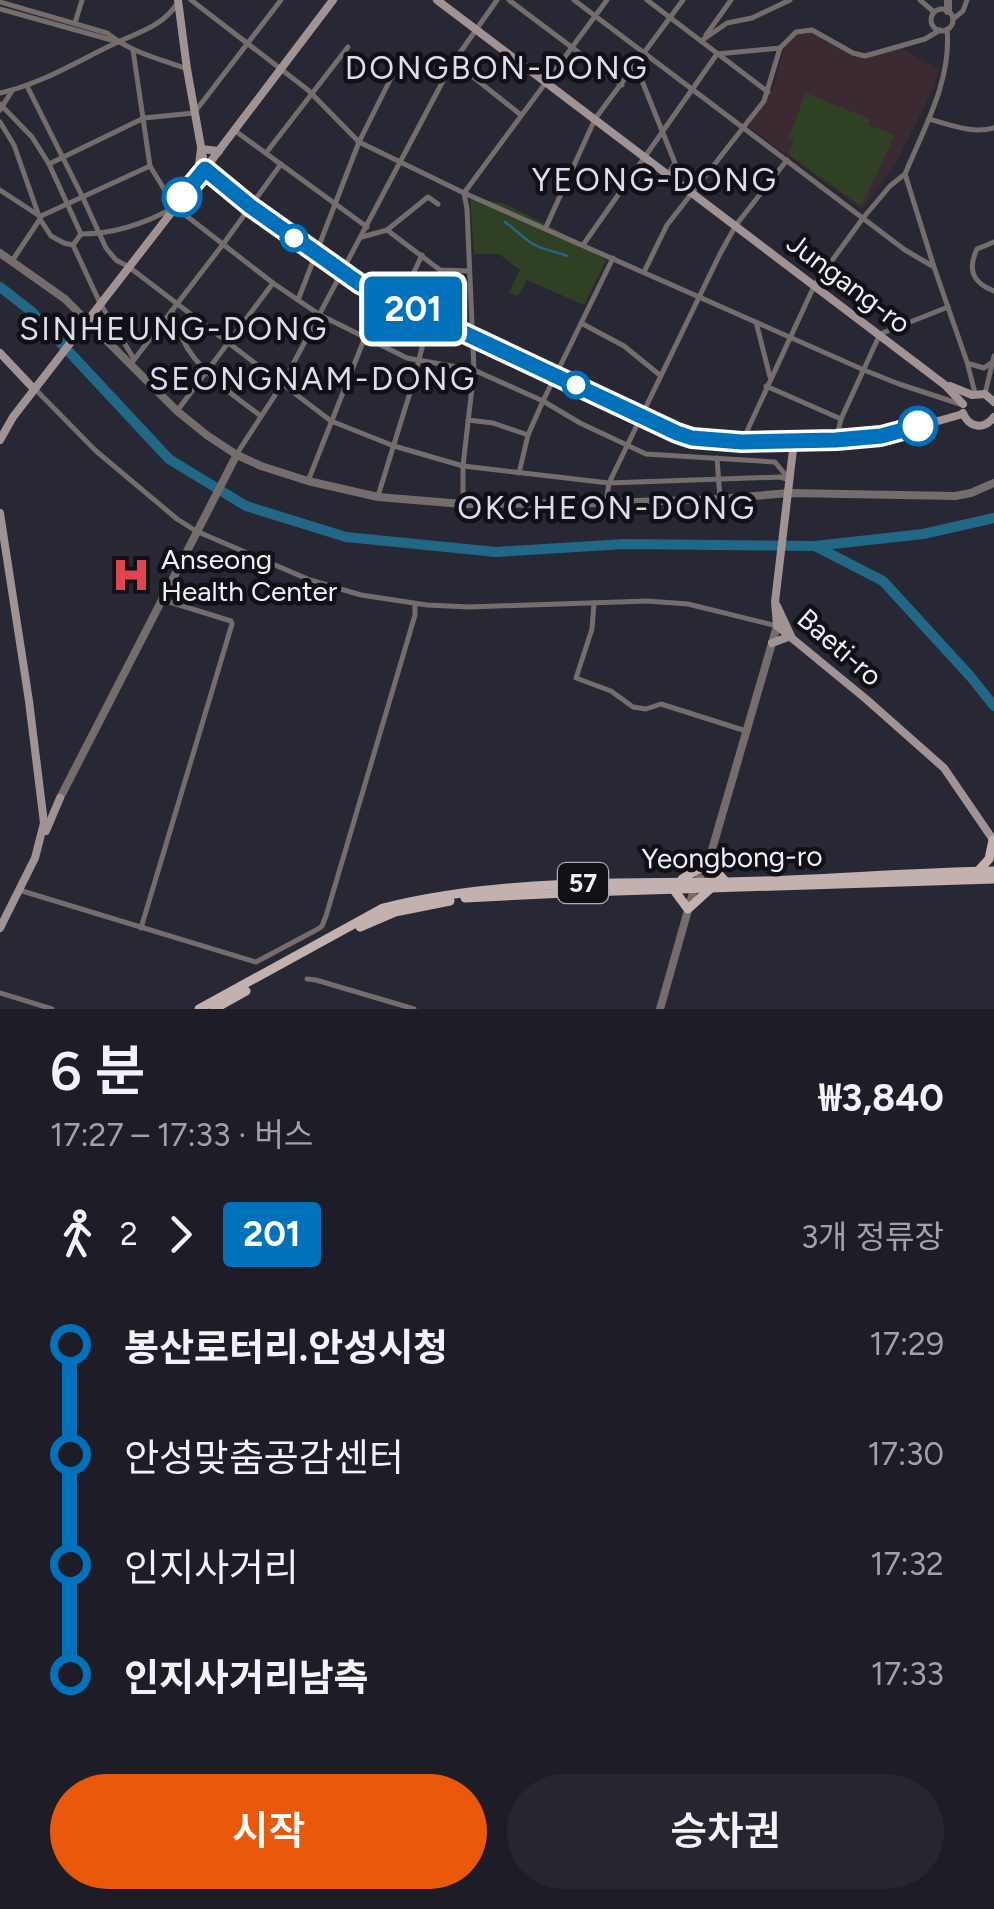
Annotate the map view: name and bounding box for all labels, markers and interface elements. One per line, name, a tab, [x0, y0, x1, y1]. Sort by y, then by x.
district label: DONGBON-DONG	[345, 49, 649, 87]
district label: YEONG-DONG	[532, 161, 778, 199]
unlabelled marker	[163, 178, 201, 216]
unlabelled marker	[281, 225, 307, 251]
street label: Jungang-ro	[781, 226, 917, 340]
line badge: 201	[356, 276, 470, 342]
text: 201	[384, 288, 442, 330]
district label: SINHEUNG-DONG	[19, 310, 329, 348]
district label: SEONGNAM-DONG	[149, 360, 477, 398]
unlabelled marker	[563, 372, 589, 398]
unlabelled marker	[899, 407, 937, 445]
district label: OKCHEON-DONG	[457, 489, 757, 527]
place label: Anseong Health Center	[161, 542, 338, 608]
hospital icon: Anseong Health Center	[110, 554, 152, 596]
street label: Baeti-ro	[791, 601, 889, 693]
street label: Yeongbong-ro	[641, 838, 823, 876]
road number: 57	[558, 863, 608, 903]
text: 6 분	[50, 1038, 145, 1104]
text: ₩3,840	[819, 1075, 944, 1121]
text: 17:27 – 17:33 · 버스	[50, 1116, 313, 1154]
icon: walk	[50, 1207, 105, 1262]
icon: forward	[153, 1207, 208, 1262]
text: 201	[243, 1213, 301, 1255]
text: 2	[120, 1215, 138, 1253]
text: 3개 정류장	[801, 1218, 944, 1256]
text: 봉산로터리.안성시청	[124, 1325, 448, 1371]
text: 17:29	[870, 1325, 944, 1363]
text: 안성맞춤공감센터	[124, 1435, 404, 1481]
text: 17:30	[868, 1435, 944, 1473]
text: 인지사거리	[124, 1545, 299, 1591]
text: 17:32	[870, 1545, 944, 1583]
text: 인지사거리남측	[124, 1655, 369, 1701]
text: 17:33	[871, 1655, 944, 1693]
button: 시작	[50, 1774, 487, 1889]
button: 승차권	[507, 1774, 944, 1889]

